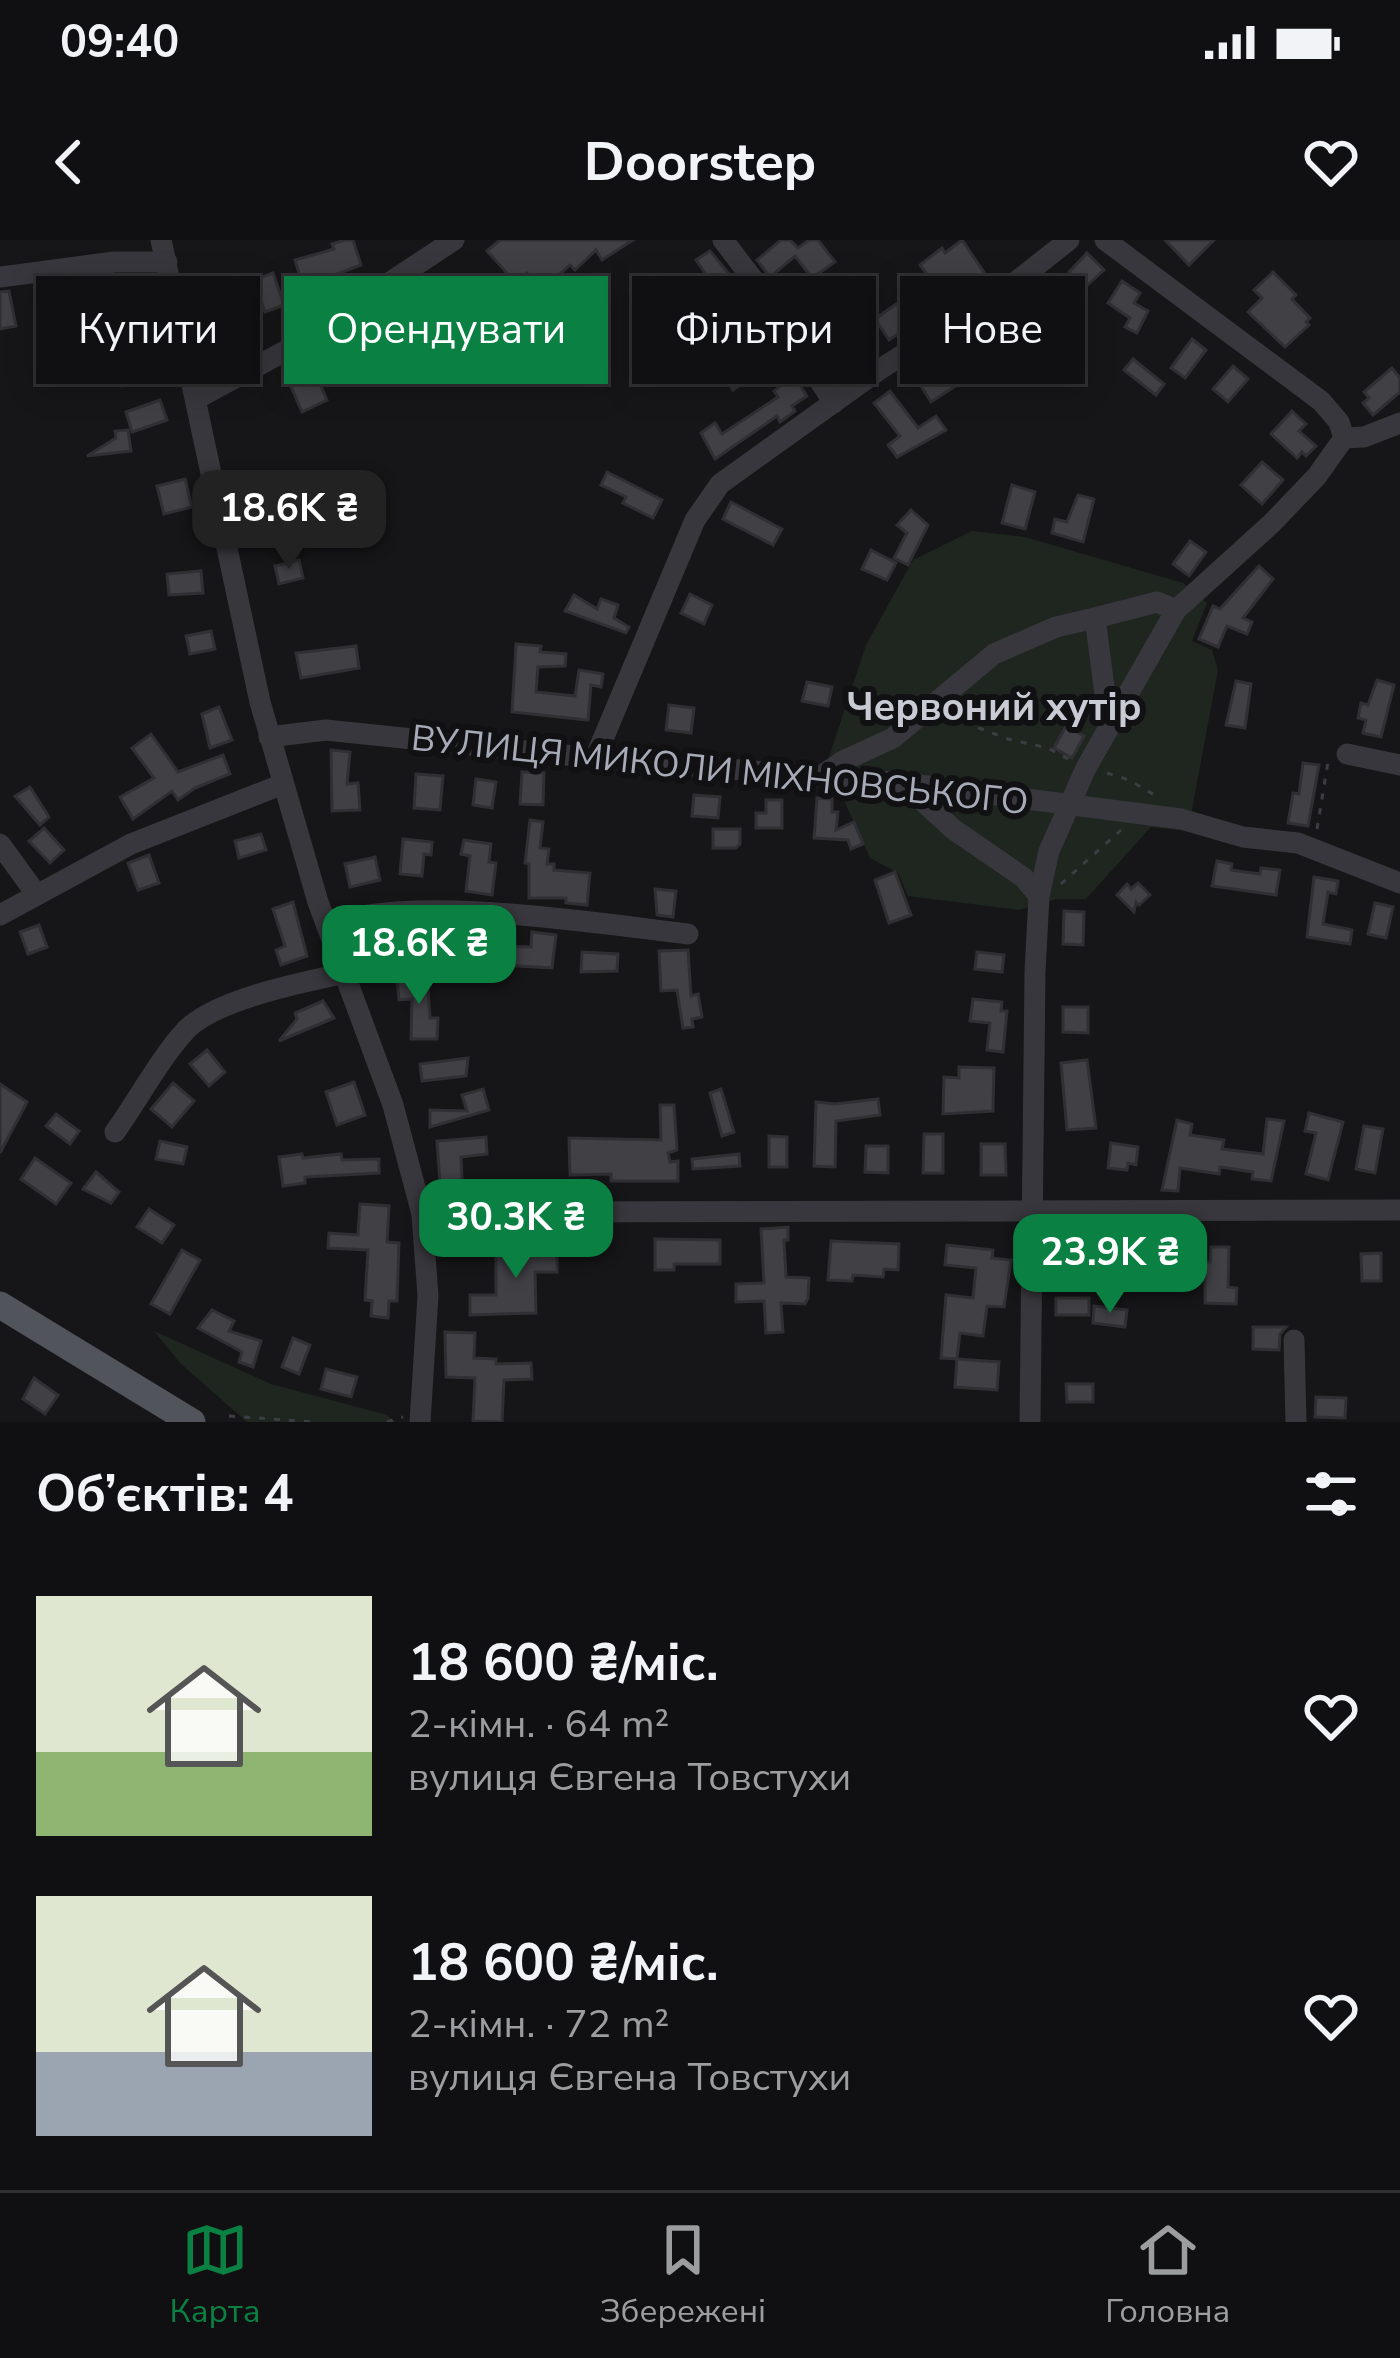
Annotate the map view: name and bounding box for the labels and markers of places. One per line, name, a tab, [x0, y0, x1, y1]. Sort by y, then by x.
pin: 18.6K ₴	[178, 470, 400, 572]
pin: 18.6K ₴	[308, 905, 530, 1007]
pin: 30.3K ₴	[405, 1179, 627, 1281]
pin: 23.9K ₴	[999, 1214, 1221, 1316]

